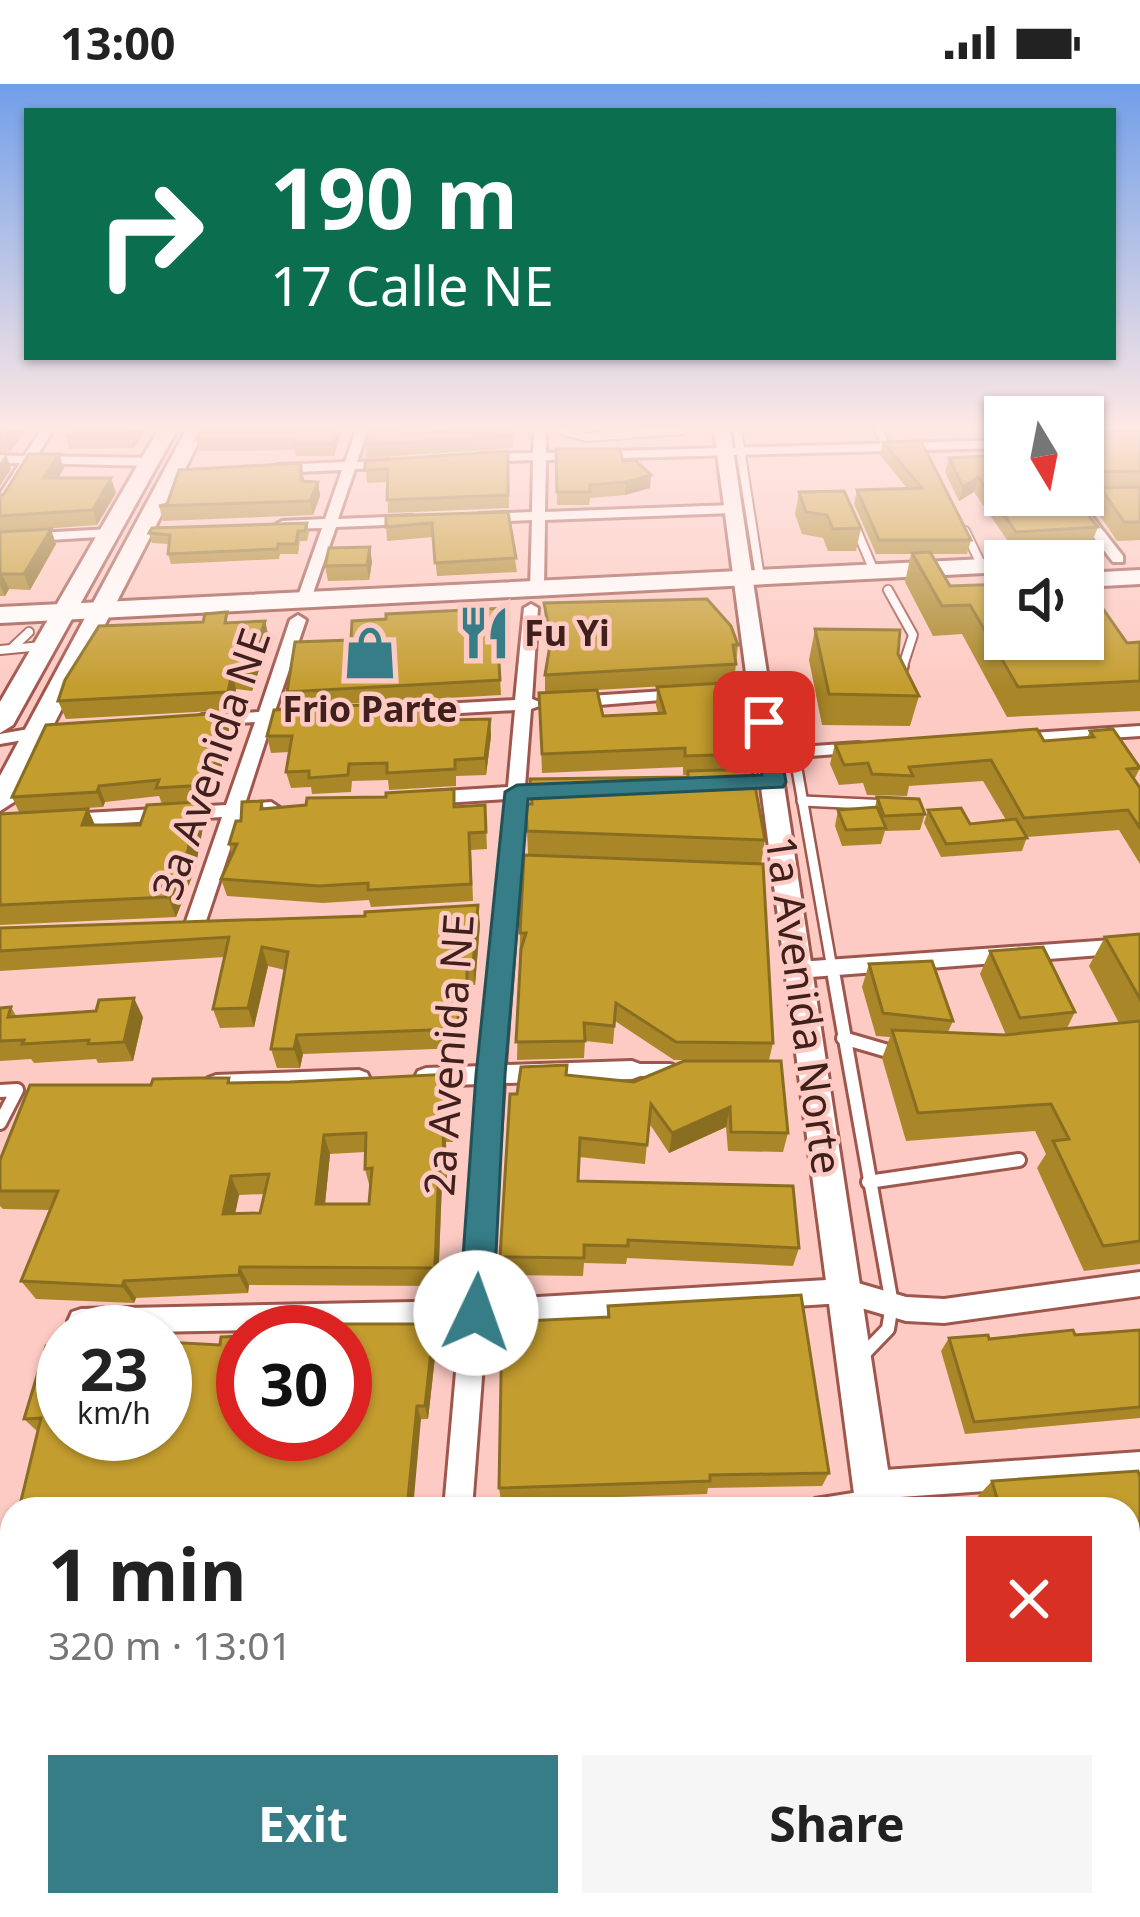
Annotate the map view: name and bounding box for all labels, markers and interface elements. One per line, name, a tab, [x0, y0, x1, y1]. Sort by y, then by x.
text: 13:00	[60, 12, 176, 73]
text: 190 m	[270, 139, 518, 254]
icon: right	[72, 156, 228, 312]
text: 17 Calle NE	[270, 248, 554, 322]
north arrow	[984, 396, 1104, 516]
map controls	[984, 396, 1104, 660]
button: sound	[984, 540, 1104, 660]
restaurant icon: Fu Yi	[455, 604, 513, 662]
place label: Fu Yi	[524, 608, 610, 657]
street label: 3a Avenida NE	[137, 621, 283, 906]
shop icon: Frio Parte	[341, 624, 399, 682]
pin	[713, 671, 815, 773]
place label: Frio Parte	[282, 684, 458, 733]
icon: arrive	[731, 689, 797, 755]
street label: 1a Avenida Norte	[754, 832, 857, 1178]
street label: 2a Avenida NE	[409, 912, 486, 1198]
position arrow	[413, 1250, 539, 1376]
speed limit sign: 30	[216, 1305, 372, 1461]
text: 23	[80, 1327, 148, 1409]
text: km/h	[77, 1392, 151, 1433]
text: 1 min	[48, 1524, 246, 1622]
button: close	[966, 1536, 1092, 1662]
text: 320 m · 13:01	[48, 1618, 292, 1671]
button: Exit	[48, 1755, 558, 1893]
button: Share	[582, 1755, 1092, 1893]

